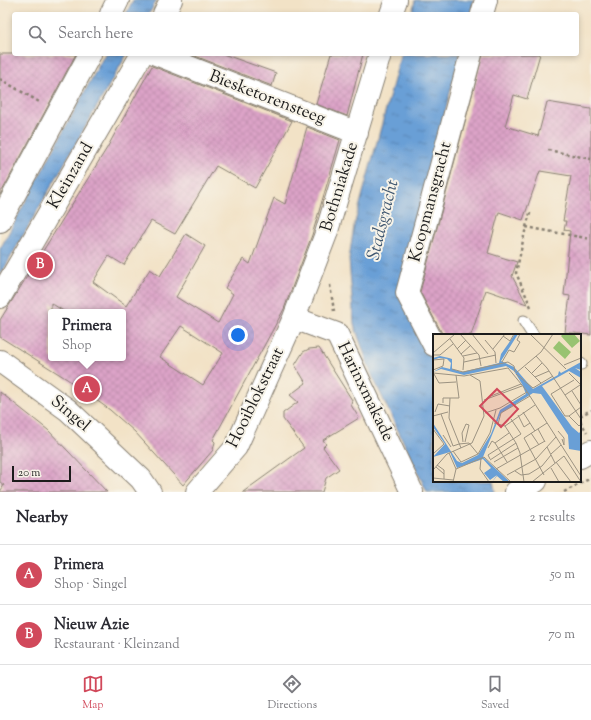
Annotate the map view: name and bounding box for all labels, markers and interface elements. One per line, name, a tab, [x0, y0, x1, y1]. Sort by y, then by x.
search box	[12, 12, 579, 56]
icon: search	[26, 23, 48, 45]
text: Search here	[58, 24, 133, 45]
street label: Biesketorensteeg	[205, 65, 329, 131]
street label: Kleinzand	[42, 138, 100, 214]
street label: Bothniakade	[315, 139, 365, 235]
street label: Koopmansgracht	[403, 139, 459, 265]
water label: Stadsgracht	[361, 177, 407, 263]
pin: B	[27, 250, 53, 280]
popup	[48, 309, 126, 361]
text: Primera	[62, 316, 112, 337]
your location	[228, 325, 248, 345]
inset map	[433, 334, 581, 482]
text: Shop	[62, 337, 91, 355]
street label: Harinxmakade	[331, 338, 399, 446]
street label: Hooiblokstraat	[221, 344, 291, 452]
pin: A	[74, 374, 100, 404]
street label: Singel	[45, 390, 95, 438]
scale bar	[12, 464, 71, 483]
text: 20 m	[18, 465, 40, 481]
text: Nearby	[16, 506, 68, 530]
text: 2 results	[530, 509, 575, 527]
text: Primera	[54, 555, 104, 576]
text: A	[24, 566, 34, 584]
text: 50 m	[550, 566, 575, 584]
text: Shop · Singel	[54, 576, 127, 594]
text: Nieuw Azie	[54, 615, 129, 636]
text: B	[25, 626, 33, 644]
text: 70 m	[548, 626, 575, 644]
text: Restaurant · Kleinzand	[54, 636, 180, 654]
tab: Map	[82, 673, 104, 713]
tab: Directions	[268, 673, 317, 713]
tab: Saved	[481, 673, 509, 713]

